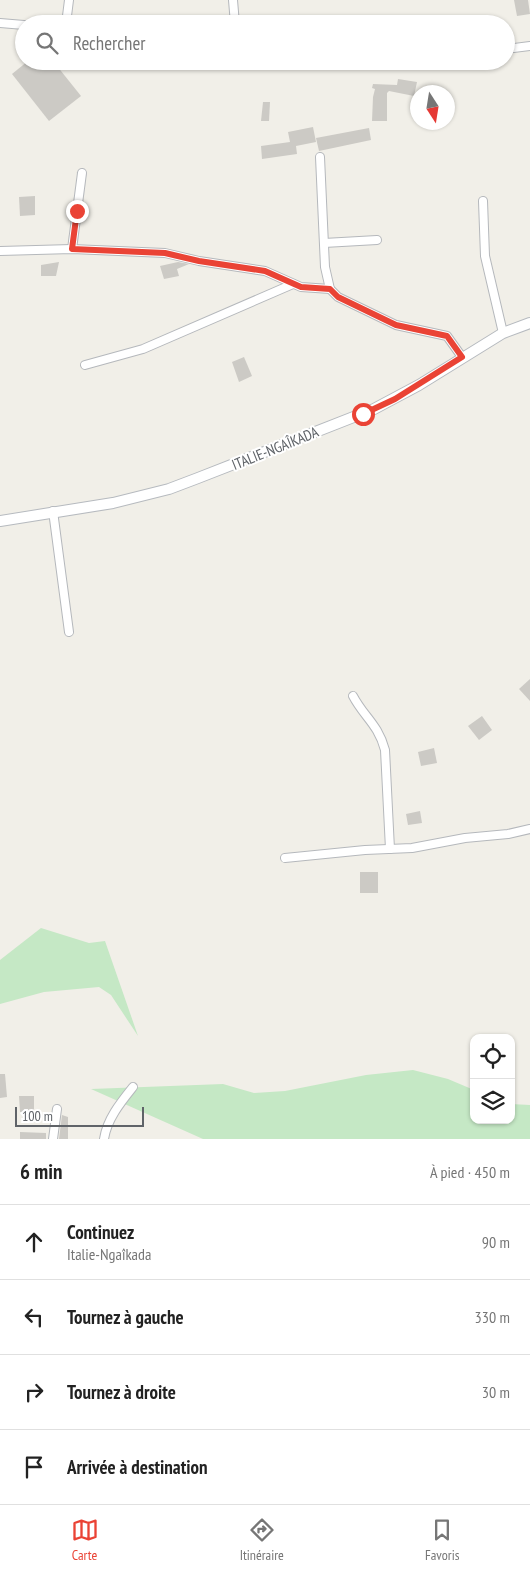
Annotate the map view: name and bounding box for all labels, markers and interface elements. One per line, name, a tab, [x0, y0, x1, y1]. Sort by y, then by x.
search box	[15, 15, 515, 70]
icon: search	[33, 29, 61, 57]
text: Rechercher	[73, 31, 145, 55]
north arrow	[410, 85, 455, 130]
route end	[66, 200, 89, 223]
route start	[352, 403, 375, 426]
street label: ITALIE-NGAÎKADA	[229, 422, 322, 474]
map controls	[470, 1034, 515, 1124]
button: locate	[470, 1034, 515, 1079]
button: layers	[470, 1079, 515, 1124]
scale bar	[15, 1104, 144, 1127]
text: 100 m	[22, 1107, 53, 1125]
text: 6 min	[20, 1158, 62, 1185]
text: À pied · 450 m	[430, 1162, 510, 1182]
text: Continuez	[67, 1220, 134, 1244]
icon: ahead	[20, 1228, 48, 1256]
text: 90 m	[482, 1232, 510, 1252]
text: Italie-Ngaîkada	[67, 1244, 151, 1264]
icon: left	[20, 1303, 48, 1331]
text: Tournez à gauche	[67, 1305, 184, 1329]
text: 330 m	[475, 1307, 510, 1327]
icon: right	[20, 1378, 48, 1406]
text: Tournez à droite	[67, 1380, 176, 1404]
text: 30 m	[482, 1382, 510, 1402]
icon: arrive	[20, 1453, 48, 1481]
text: Arrivée à destination	[67, 1455, 208, 1479]
tab: Carte	[71, 1516, 99, 1564]
tab: Itinéraire	[240, 1516, 284, 1564]
tab: Favoris	[425, 1516, 459, 1564]

